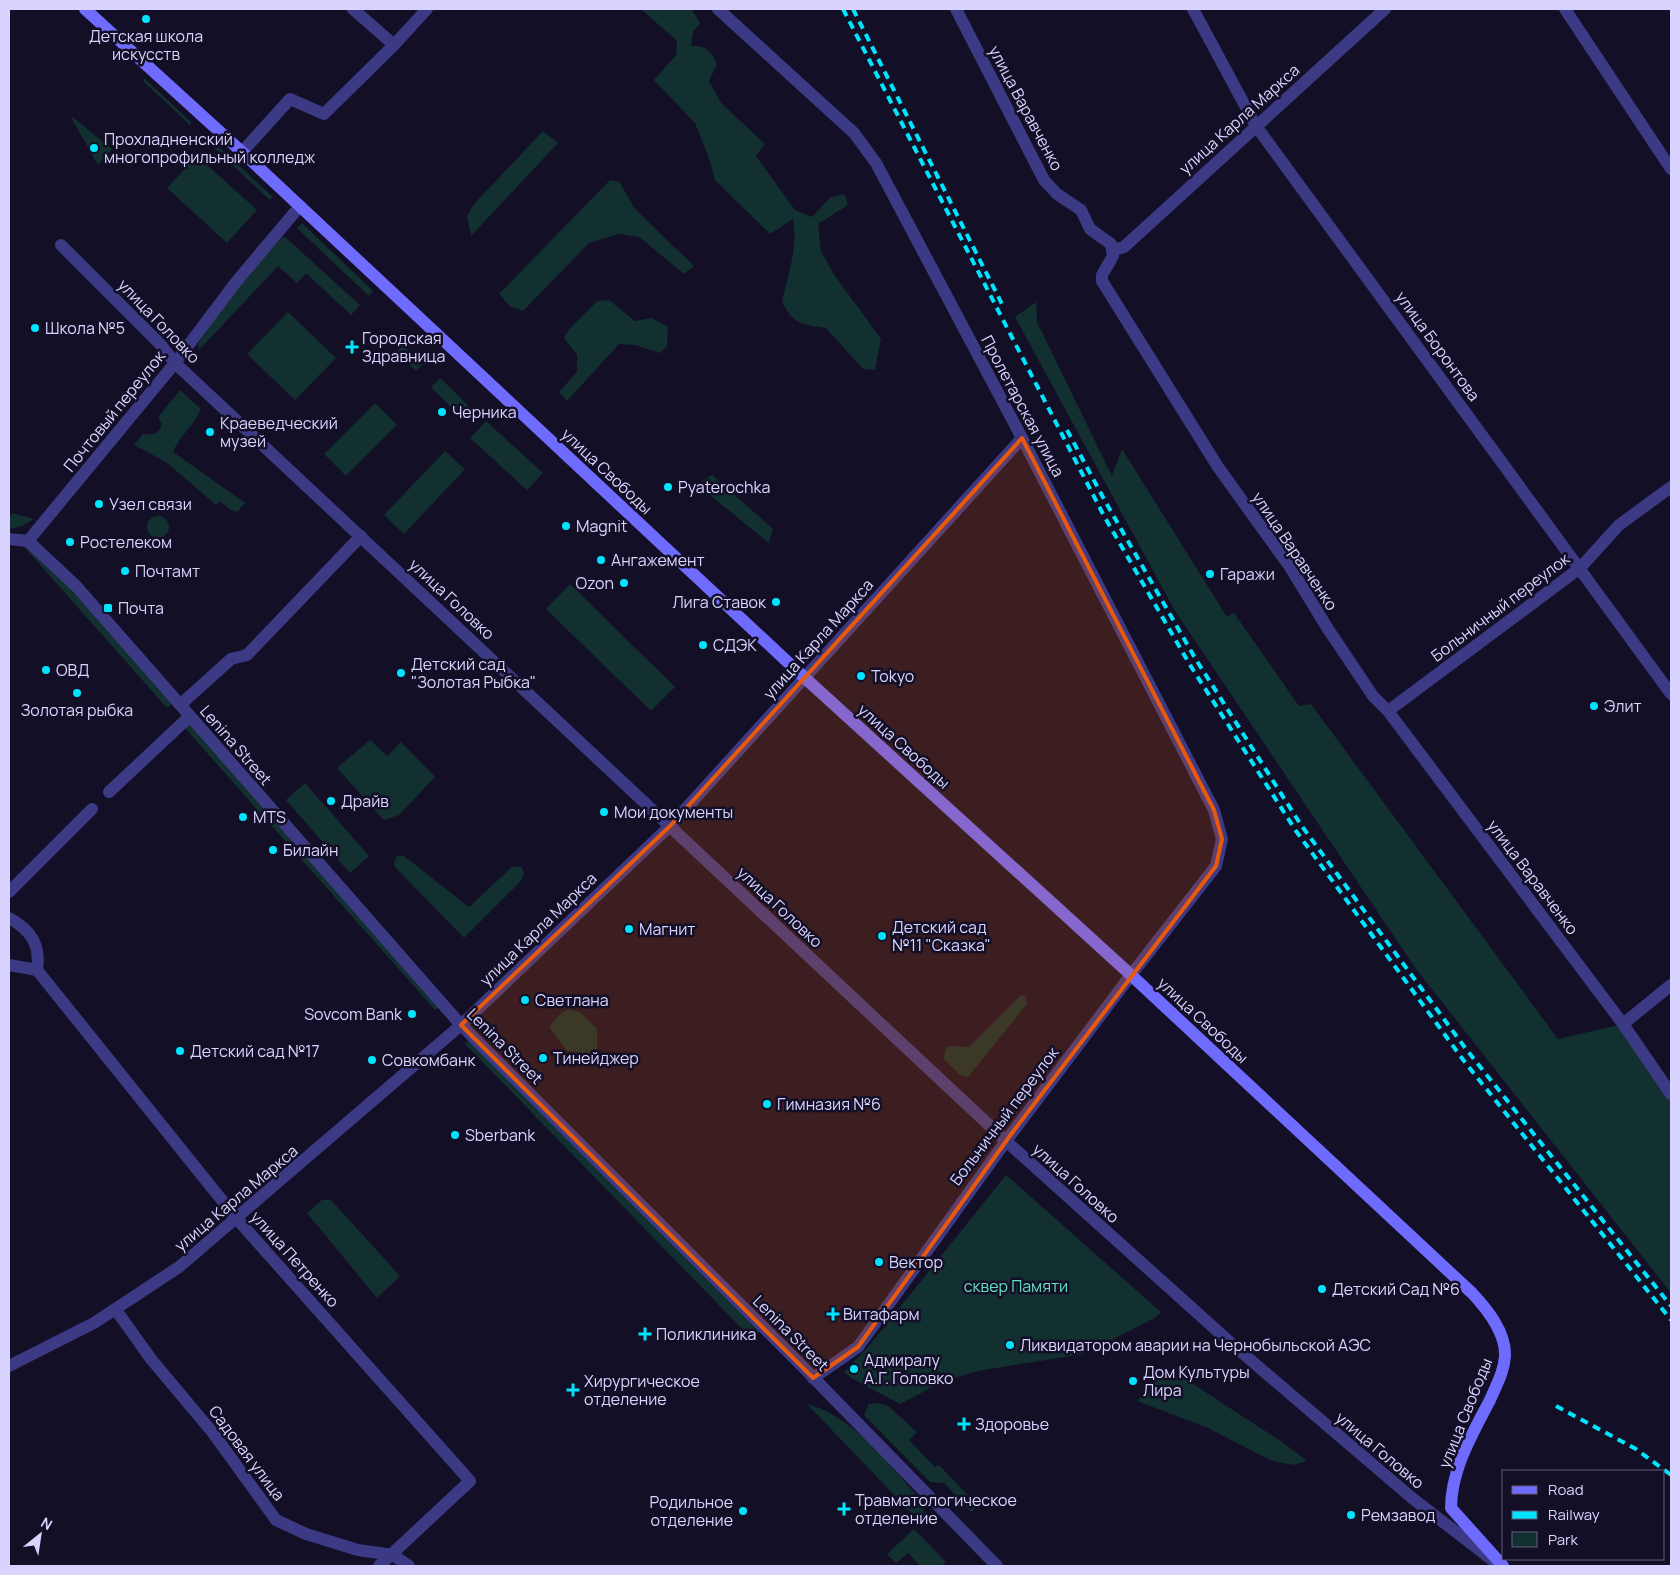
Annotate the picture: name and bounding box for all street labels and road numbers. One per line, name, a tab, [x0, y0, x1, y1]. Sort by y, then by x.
street label: улица Варавченко	[984, 42, 1068, 174]
street label: улица Карла Маркса	[1174, 59, 1304, 179]
street label: улица Головко	[113, 274, 205, 368]
street label: улица Боронтова	[1391, 287, 1485, 405]
street label: Пролетарская улица	[976, 331, 1070, 481]
street label: Почтовый переулок	[58, 345, 170, 476]
street label: улица Свободы	[557, 423, 657, 519]
street label: улица Варавченко	[1247, 487, 1343, 615]
street label: Больничный переулок	[1426, 547, 1575, 666]
street label: улица Головко	[404, 554, 500, 644]
street label: улица Карла Маркса	[758, 574, 878, 704]
street label: улица Свободы	[853, 699, 955, 793]
street label: Lenina Street	[195, 700, 277, 790]
street label: улица Варавченко	[1482, 815, 1584, 939]
street label: улица Головко	[732, 862, 828, 952]
street label: улица Карла Маркса	[475, 867, 601, 991]
street label: улица Свободы	[1153, 972, 1253, 1068]
street label: Lenina Street	[462, 1003, 548, 1089]
street label: Больничный переулок	[945, 1041, 1064, 1190]
street label: улица Головко	[1028, 1138, 1124, 1228]
street label: улица Карла Маркса	[170, 1140, 302, 1256]
street label: улица Петренко	[246, 1206, 344, 1312]
street label: Lenina Street	[748, 1290, 834, 1376]
street label: улица Свободы	[1433, 1355, 1497, 1471]
street label: Садовая улица	[204, 1401, 290, 1505]
street label: улица Головко	[1331, 1406, 1429, 1494]

